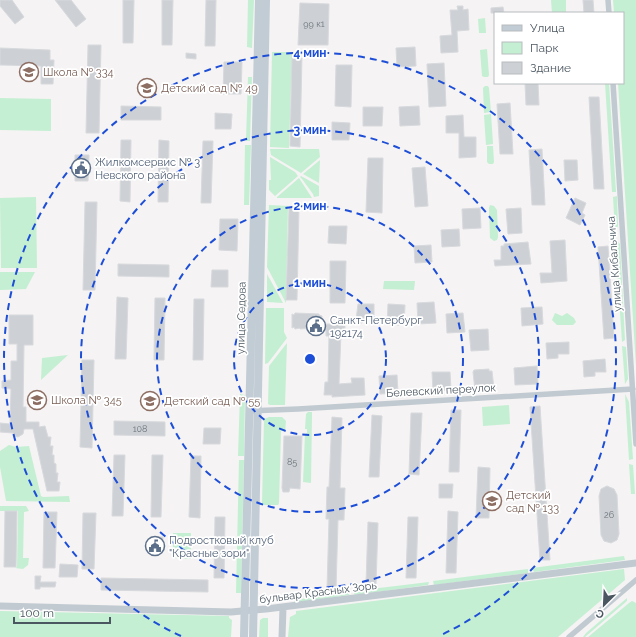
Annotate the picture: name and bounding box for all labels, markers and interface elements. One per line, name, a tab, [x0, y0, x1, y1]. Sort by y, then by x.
legend	[494, 12, 624, 84]
house number: 99 к1	[303, 19, 325, 29]
text: Улица	[530, 21, 565, 35]
text: Парк	[530, 41, 559, 55]
text: 4 мин	[293, 46, 327, 60]
school or university icon: Школа № 334	[18, 61, 40, 83]
text: Здание	[530, 61, 571, 75]
place label: Школа № 334	[43, 66, 114, 79]
school or university icon: Детский сад № 49	[136, 77, 158, 99]
place label: Детский сад № 49	[161, 82, 258, 95]
text: 3 мин	[294, 123, 326, 137]
place label: Жилкомсервис № 3 Невского района	[95, 156, 200, 182]
public building icon: Жилкомсервис № 3 Невского района	[70, 157, 92, 179]
text: 2 мин	[293, 199, 327, 213]
street label: улица Кибальчича	[605, 216, 624, 312]
text: 1 мин	[294, 276, 326, 290]
street label: улица Седова	[234, 282, 249, 354]
place label: Санкт-Петербург 192174	[330, 314, 422, 340]
public building icon: Санкт-Петербург 192174	[305, 315, 327, 337]
centre of rings	[303, 352, 317, 366]
street label: Белевский переулок	[386, 381, 497, 400]
school or university icon: Школа № 345	[26, 389, 48, 411]
school or university icon: Детский сад № 55	[139, 390, 161, 412]
place label: Школа № 345	[51, 394, 122, 407]
place label: Детский сад № 55	[164, 395, 260, 408]
house number: 108	[133, 424, 147, 434]
house number: 85	[287, 457, 297, 467]
place label: Детский сад № 133	[506, 489, 559, 515]
school or university icon: Детский сад № 133	[481, 490, 503, 512]
house number: 26	[604, 510, 615, 520]
place label: Подростковый клуб "Красные зори"	[169, 534, 274, 560]
public building icon: Подростковый клуб "Красные зори"	[144, 535, 166, 557]
street label: бульвар Красных Зорь	[259, 579, 378, 606]
north arrow	[584, 585, 624, 625]
scale bar	[14, 599, 110, 625]
text: 100 m	[20, 606, 54, 620]
text: С	[594, 606, 606, 621]

